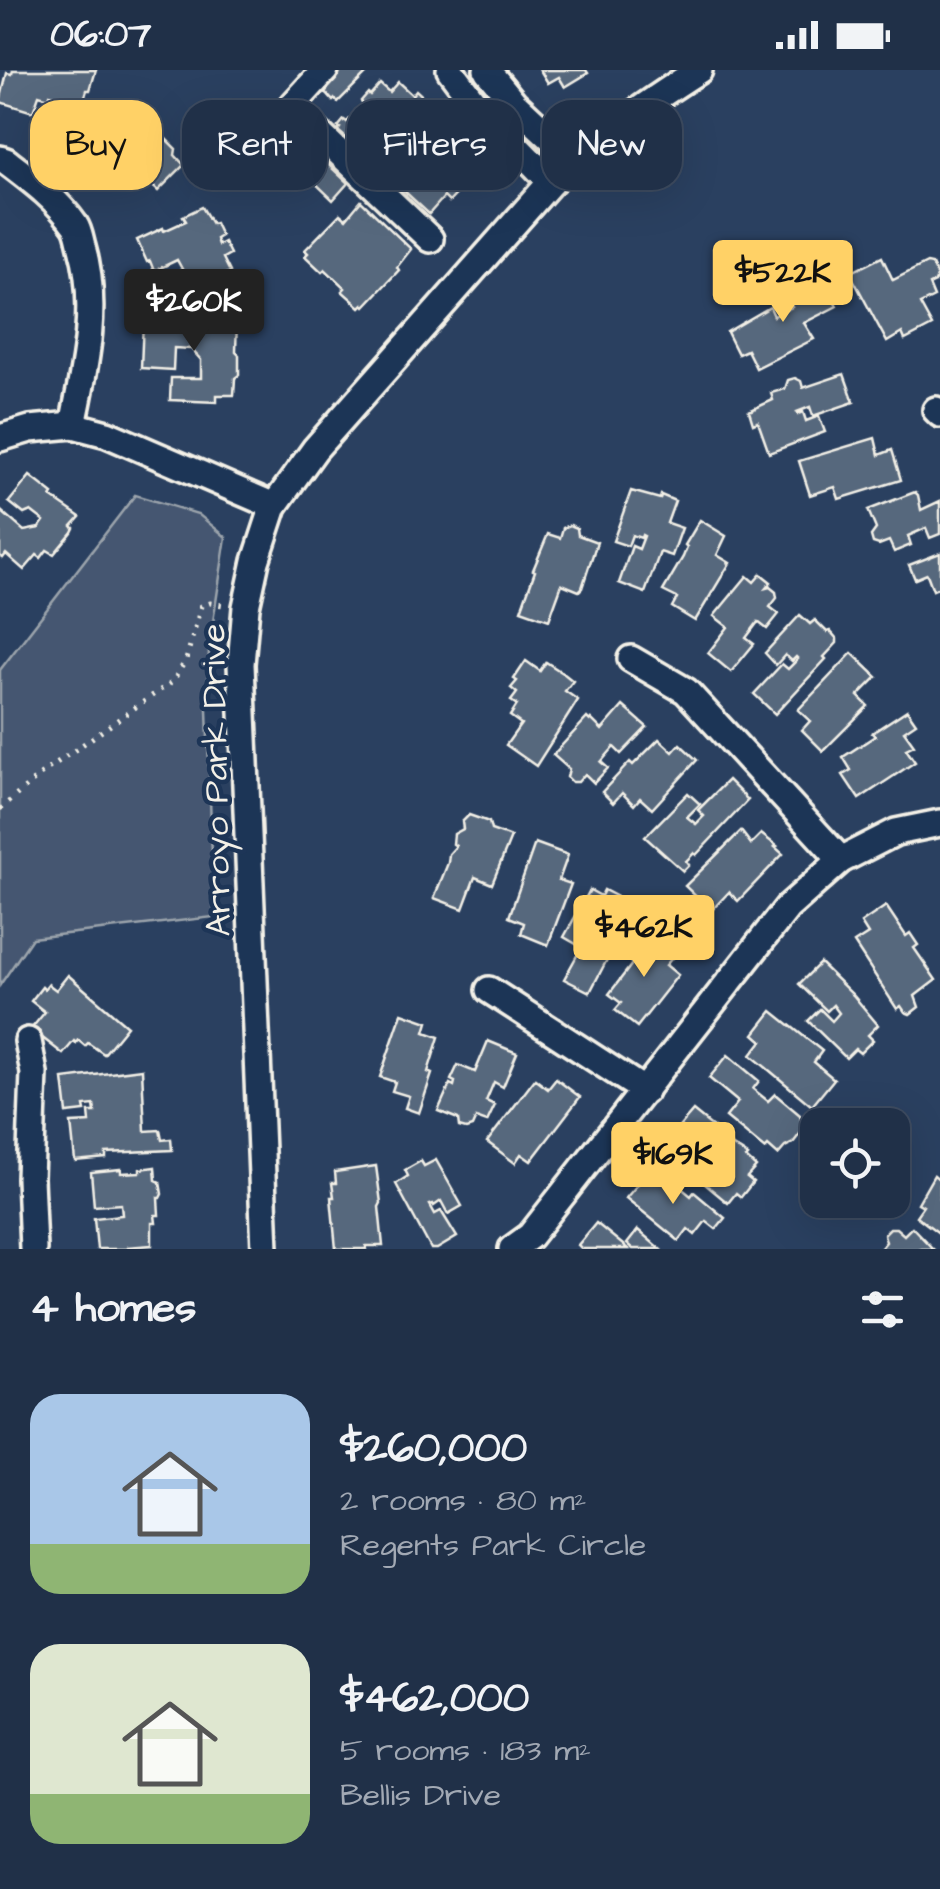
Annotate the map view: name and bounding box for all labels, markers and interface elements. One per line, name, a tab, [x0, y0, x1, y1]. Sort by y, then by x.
text: 06:07	[50, 9, 152, 61]
chip: Buy	[30, 100, 162, 190]
chip: Rent	[182, 100, 327, 190]
chip: Filters	[347, 100, 522, 190]
chip: New	[542, 100, 682, 190]
pin: $522K	[713, 240, 853, 325]
text: $522K	[735, 250, 831, 295]
pin: $260K	[124, 269, 264, 354]
text: $260K	[146, 279, 242, 324]
street label: Arroyo Park Drive	[189, 623, 245, 937]
pin: $462K	[574, 895, 714, 980]
text: $462K	[595, 905, 693, 950]
map controls	[800, 1108, 910, 1218]
button: locate	[800, 1108, 910, 1218]
pin: $169K	[603, 1122, 743, 1207]
text: $169K	[633, 1132, 713, 1177]
text: 4 homes	[30, 1280, 196, 1338]
icon: filters	[855, 1282, 910, 1337]
text: $260,000	[340, 1420, 527, 1478]
icon: home	[110, 1434, 230, 1554]
text: 2 rooms · 80 m²	[340, 1478, 587, 1523]
text: Regents Park Circle	[340, 1523, 646, 1568]
text: $462,000	[340, 1670, 529, 1728]
icon: home	[110, 1684, 230, 1804]
text: 5 rooms · 183 m²	[340, 1728, 591, 1773]
text: Bellis Drive	[340, 1773, 501, 1818]

